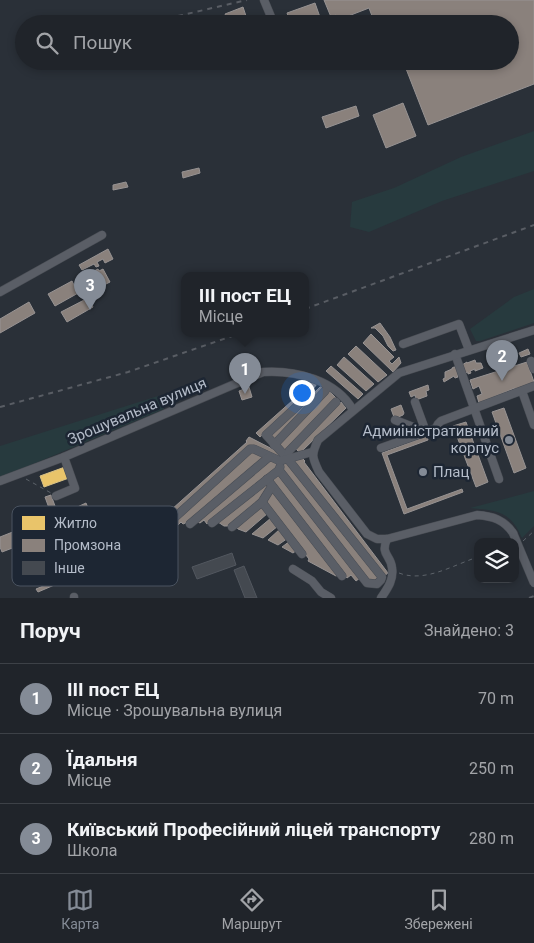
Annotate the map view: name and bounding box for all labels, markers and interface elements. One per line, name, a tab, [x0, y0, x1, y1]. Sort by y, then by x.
search box	[15, 15, 519, 70]
icon: search	[33, 29, 61, 57]
text: Пошук	[73, 31, 132, 54]
pin: 3	[74, 269, 106, 310]
popup	[181, 272, 309, 337]
text: III пост ЕЦ	[199, 284, 291, 307]
text: Місце	[199, 307, 243, 326]
pin: 2	[486, 340, 518, 381]
pin: 1	[229, 353, 261, 394]
street label: Зрошувальна вулиця	[65, 374, 209, 448]
your location	[289, 380, 315, 406]
place label: Адмиіністративний корпус	[362, 422, 499, 457]
marker: Адмиіністративний корпус	[503, 434, 515, 446]
place label: Плац	[433, 463, 470, 481]
marker: Плац	[417, 466, 429, 478]
legend	[12, 506, 178, 586]
text: Житло	[54, 515, 97, 531]
text: Промзона	[54, 537, 121, 553]
map controls	[474, 538, 519, 583]
button: layers	[474, 538, 519, 583]
text: Інше	[54, 560, 85, 576]
text: Поруч	[20, 619, 81, 643]
text: Знайдено: 3	[424, 621, 514, 640]
text: III пост ЕЦ	[67, 678, 159, 701]
text: 1	[31, 689, 41, 708]
text: 70 m	[478, 689, 514, 708]
text: Місце · Зрошувальна вулиця	[67, 701, 282, 720]
text: Їдальня	[67, 748, 138, 771]
text: 2	[31, 759, 41, 778]
text: 250 m	[469, 759, 514, 778]
text: Місце	[67, 771, 111, 790]
text: Київський Професійний ліцей транспорту	[67, 818, 440, 841]
text: 3	[31, 829, 41, 848]
text: 280 m	[469, 829, 514, 848]
text: Школа	[67, 841, 118, 860]
tab: Карта	[61, 886, 99, 932]
tab: Маршрут	[222, 886, 282, 932]
tab: Збережені	[404, 886, 473, 932]

